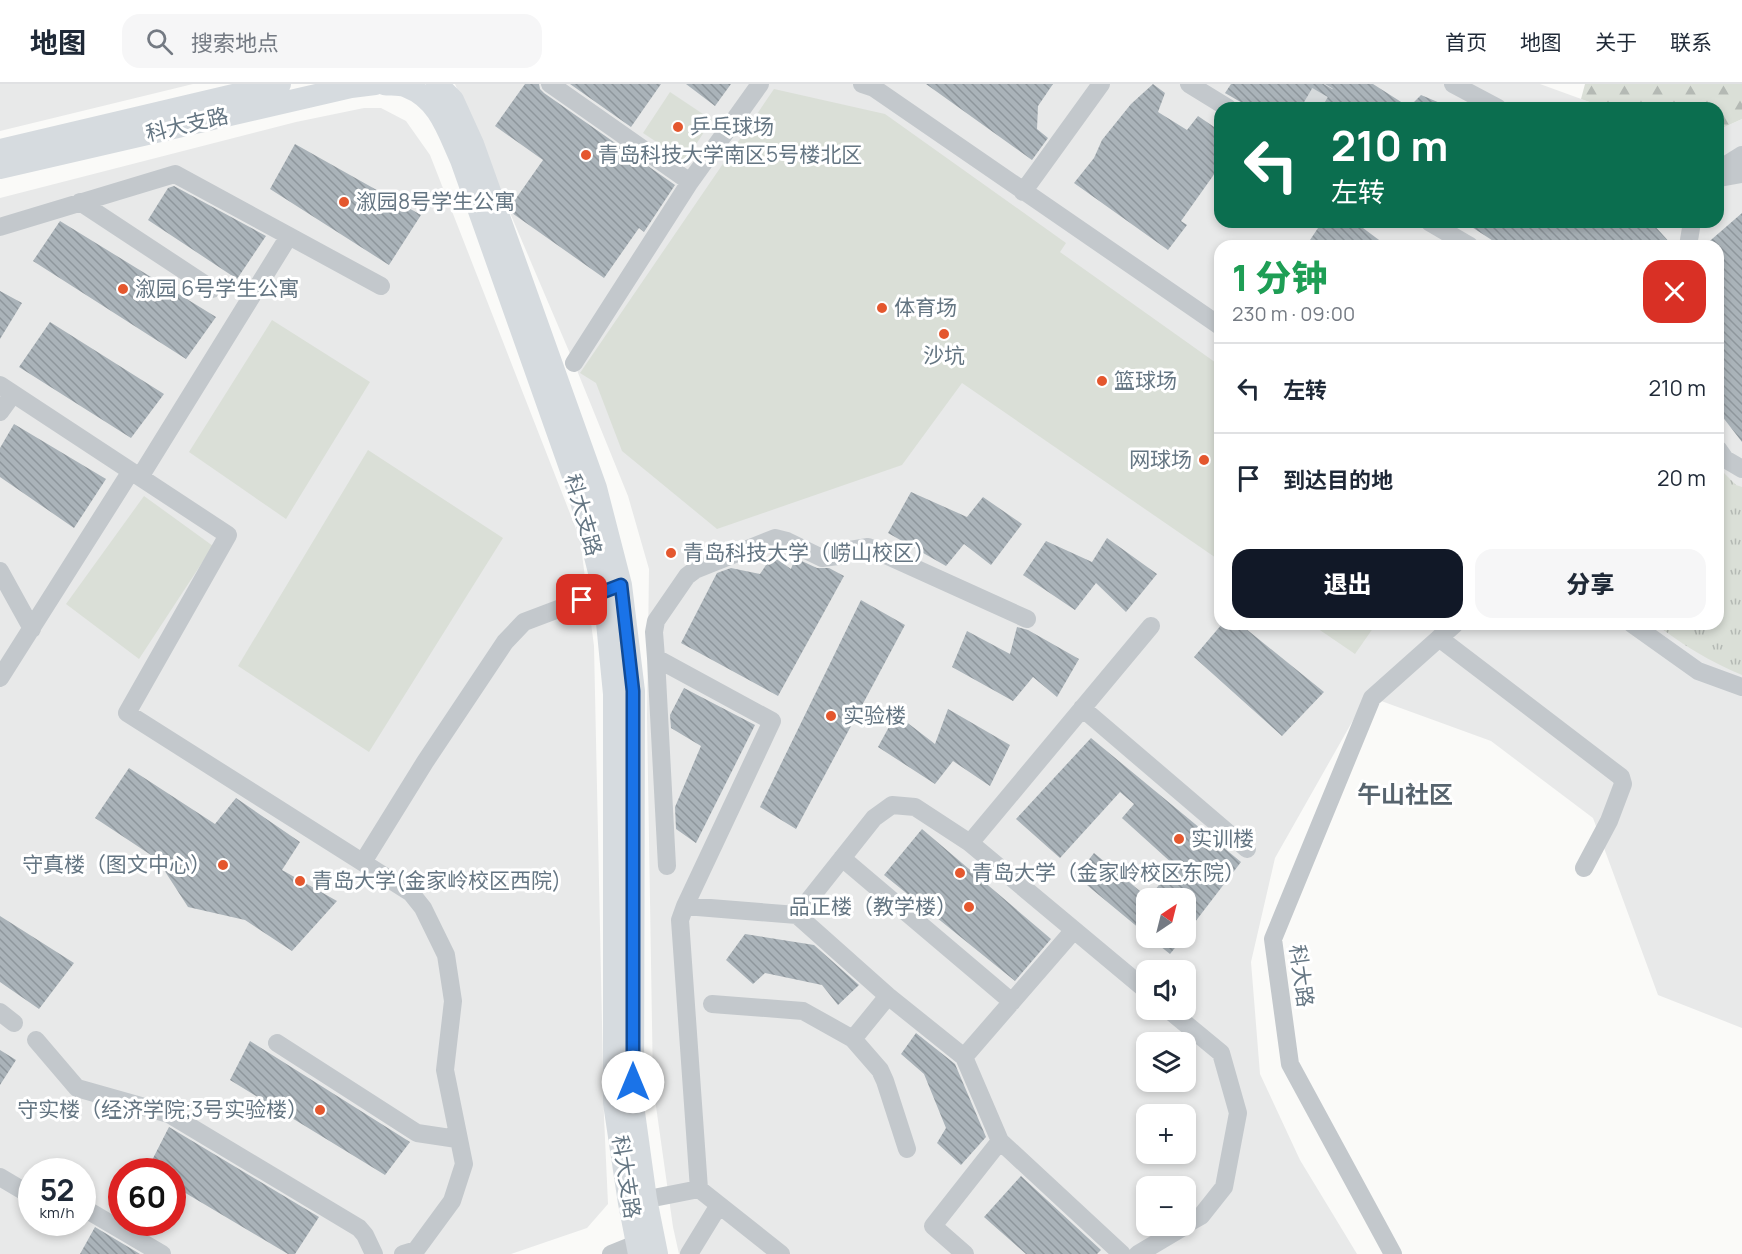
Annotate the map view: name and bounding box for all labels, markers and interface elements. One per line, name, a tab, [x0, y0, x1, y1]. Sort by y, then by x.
search box	[122, 14, 542, 68]
text: 地图	[30, 23, 86, 61]
icon: search	[143, 25, 176, 58]
text: 搜索地点	[191, 28, 279, 58]
text: 首页	[1445, 28, 1487, 56]
text: 地图	[1520, 28, 1562, 56]
text: 关于	[1595, 28, 1637, 56]
text: 联系	[1670, 28, 1712, 56]
street label: 科大支路	[143, 101, 231, 147]
place label: 乒乓球场	[690, 112, 774, 140]
text: 210 m	[1331, 116, 1448, 174]
marker: 乒乓球场	[671, 120, 685, 134]
icon: left	[1232, 126, 1310, 204]
place label: 青岛科技大学南区5号楼北区	[598, 140, 862, 168]
marker: 青岛科技大学南区5号楼北区	[579, 148, 593, 162]
text: 左转	[1331, 173, 1385, 210]
place label: 溆园8号学生公寓	[356, 187, 515, 215]
marker: 溆园8号学生公寓	[337, 195, 351, 209]
text: 1 分钟	[1232, 253, 1328, 302]
button: close	[1643, 260, 1706, 323]
place label: 溆园 6号学生公寓	[135, 274, 299, 302]
marker: 溆园 6号学生公寓	[116, 282, 130, 296]
place label: 体育场	[894, 293, 957, 321]
text: 230 m · 09:00	[1232, 300, 1355, 327]
marker: 体育场	[875, 301, 889, 315]
marker: 沙坑	[937, 327, 951, 341]
place label: 沙坑	[923, 341, 965, 369]
place label: 篮球场	[1114, 366, 1177, 394]
icon: left	[1232, 372, 1265, 405]
text: 210 m	[1648, 373, 1706, 403]
marker: 篮球场	[1095, 374, 1109, 388]
text: 左转	[1283, 375, 1327, 405]
place label: 网球场	[1129, 445, 1192, 473]
marker: 网球场	[1197, 453, 1211, 467]
icon: arrive	[1232, 462, 1265, 495]
text: 20 m	[1657, 463, 1706, 493]
text: 到达目的地	[1283, 465, 1393, 495]
street label: 科大支路	[559, 470, 609, 559]
place label: 青岛科技大学（崂山校区）	[683, 538, 935, 566]
marker: 青岛科技大学（崂山校区）	[664, 546, 678, 560]
button: 退出	[1232, 549, 1463, 618]
button: 分享	[1475, 549, 1706, 618]
pin	[556, 574, 607, 625]
icon: arrive	[565, 583, 598, 616]
place label: 实验楼	[843, 701, 906, 729]
marker: 实验楼	[824, 709, 838, 723]
district label: 午山社区	[1357, 777, 1453, 810]
place label: 实训楼	[1191, 824, 1254, 852]
marker: 实训楼	[1172, 832, 1186, 846]
place label: 守真楼（图文中心）	[22, 850, 211, 878]
marker: 守真楼（图文中心）	[216, 858, 230, 872]
place label: 青岛大学（金家岭校区东院）	[972, 858, 1245, 886]
place label: 青岛大学(金家岭校区西院)	[312, 866, 561, 894]
marker: 青岛大学（金家岭校区东院）	[953, 866, 967, 880]
marker: 青岛大学(金家岭校区西院)	[293, 874, 307, 888]
north arrow	[1136, 888, 1196, 948]
map controls	[1136, 888, 1196, 1236]
place label: 品正楼（教学楼）	[789, 892, 957, 920]
marker: 品正楼（教学楼）	[962, 900, 976, 914]
street label: 科大路	[1284, 943, 1320, 1009]
button: sound	[1136, 960, 1196, 1020]
button: layers	[1136, 1032, 1196, 1092]
position arrow	[601, 1050, 665, 1114]
place label: 守实楼（经济学院;3号实验楼）	[17, 1095, 308, 1123]
marker: 守实楼（经济学院;3号实验楼）	[313, 1103, 327, 1117]
button: +	[1136, 1104, 1196, 1164]
street label: 科大支路	[607, 1133, 647, 1221]
speed limit sign: 60	[108, 1158, 186, 1236]
text: 52	[40, 1169, 74, 1210]
button: −	[1136, 1176, 1196, 1236]
text: km/h	[40, 1202, 74, 1223]

